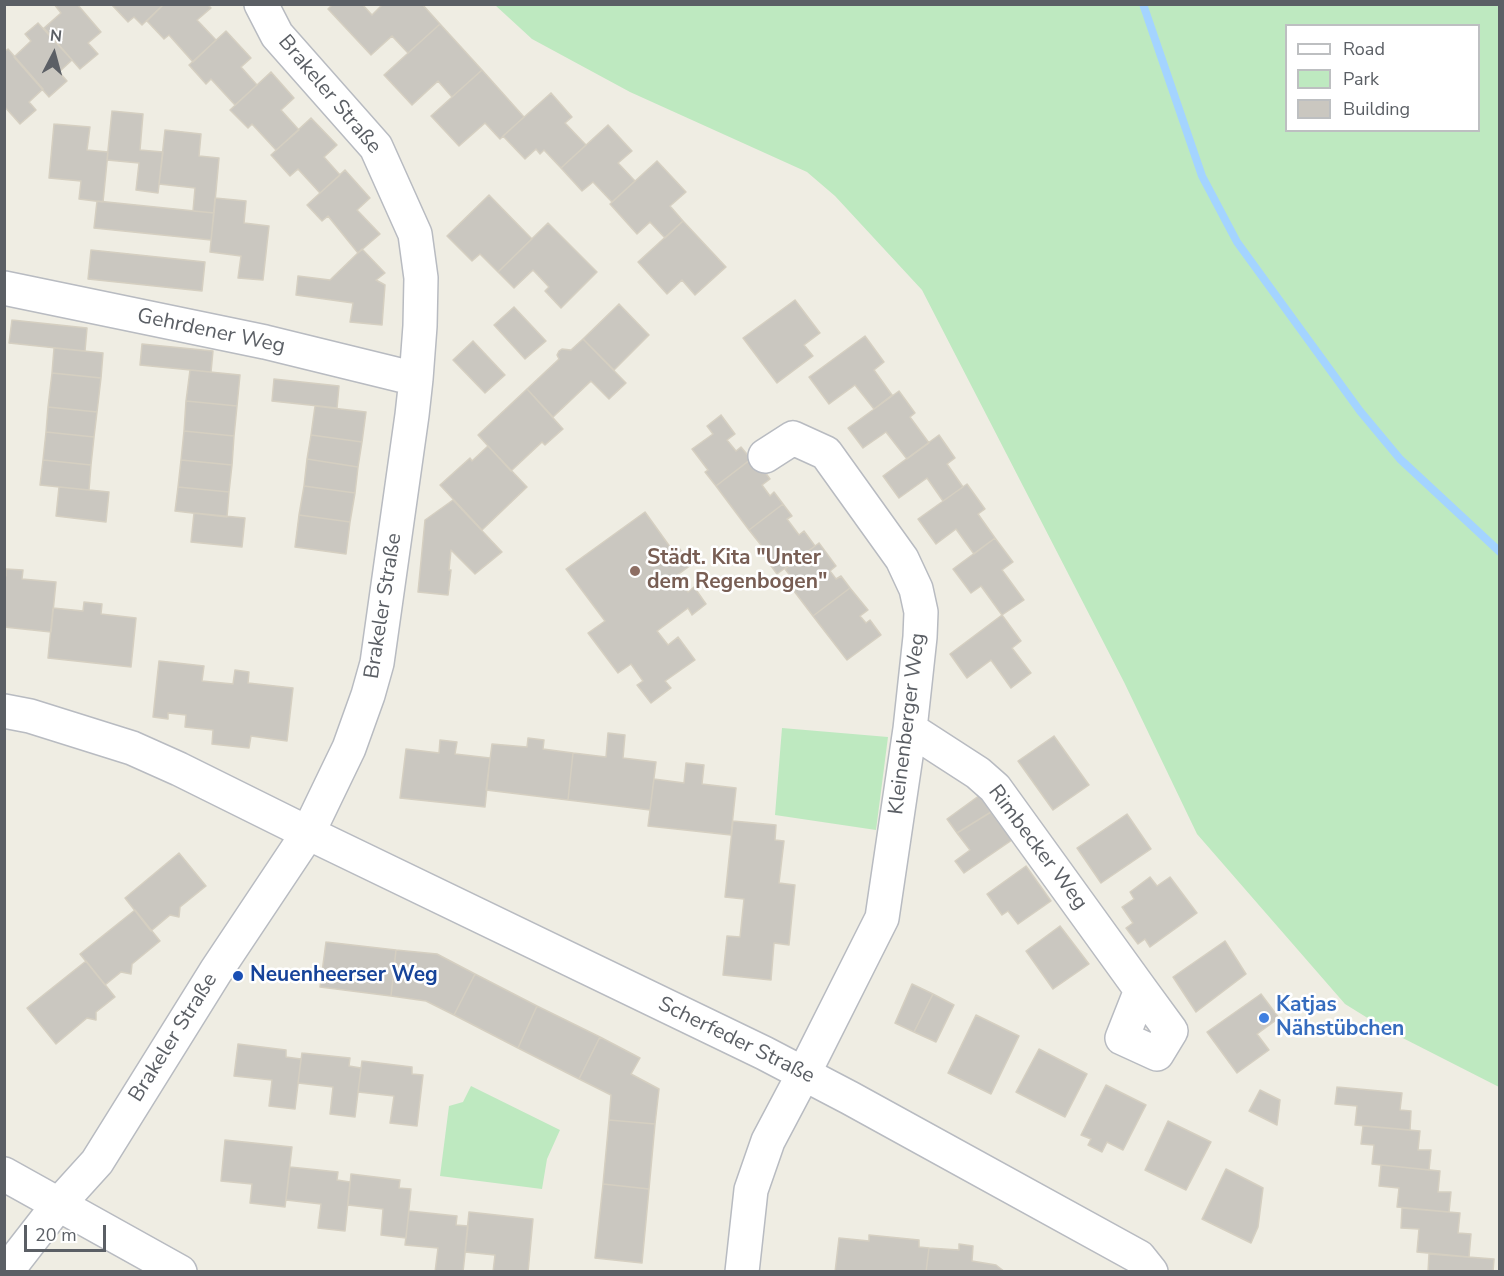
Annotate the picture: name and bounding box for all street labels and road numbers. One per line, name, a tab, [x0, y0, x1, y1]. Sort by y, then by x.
street label: Brakeler Straße	[272, 31, 386, 159]
street label: Gehrdener Weg	[135, 304, 287, 360]
street label: Brakeler Straße	[360, 531, 408, 681]
street label: Kleinenberger Weg	[884, 632, 932, 816]
street label: Rimbecker Weg	[982, 781, 1092, 915]
street label: Brakeler Straße	[124, 969, 224, 1107]
street label: Scherfeder Straße	[654, 992, 818, 1090]

